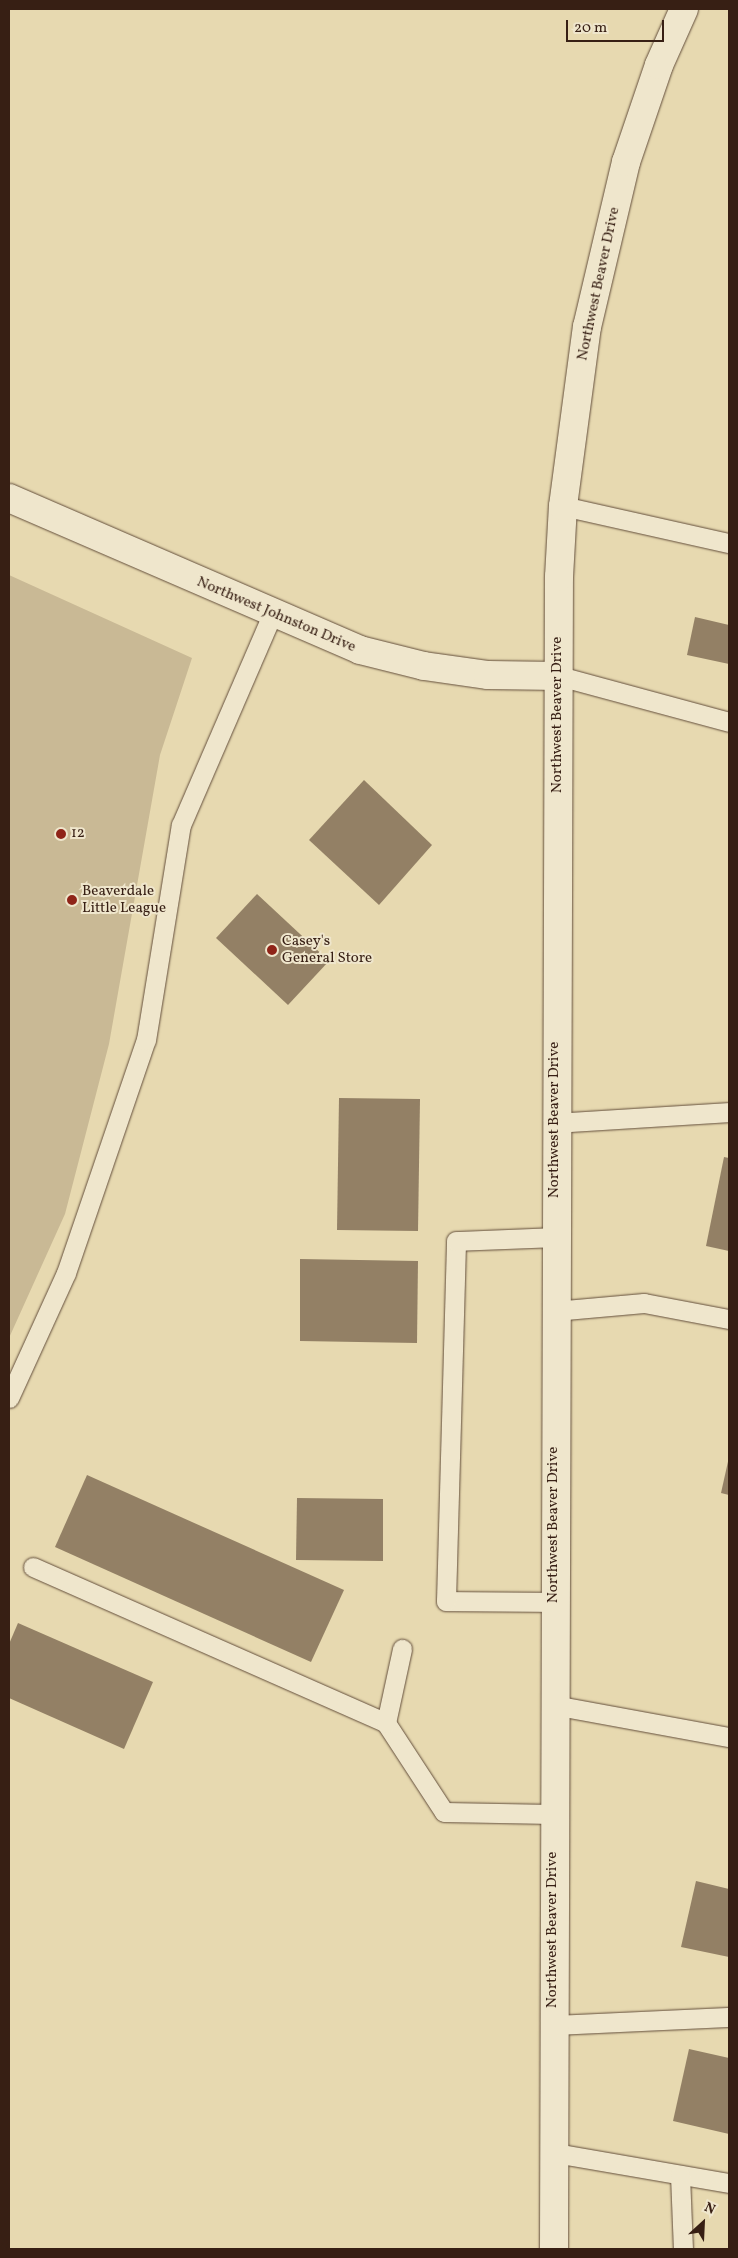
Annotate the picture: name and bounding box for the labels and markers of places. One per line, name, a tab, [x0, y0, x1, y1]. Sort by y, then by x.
place label: 12	[71, 825, 85, 843]
marker: 12	[55, 828, 67, 840]
place label: Beaverdale Little League	[82, 882, 166, 917]
marker: Beaverdale Little League	[66, 894, 78, 906]
place label: Casey's General Store	[282, 932, 372, 967]
marker: Casey's General Store	[266, 944, 278, 956]

